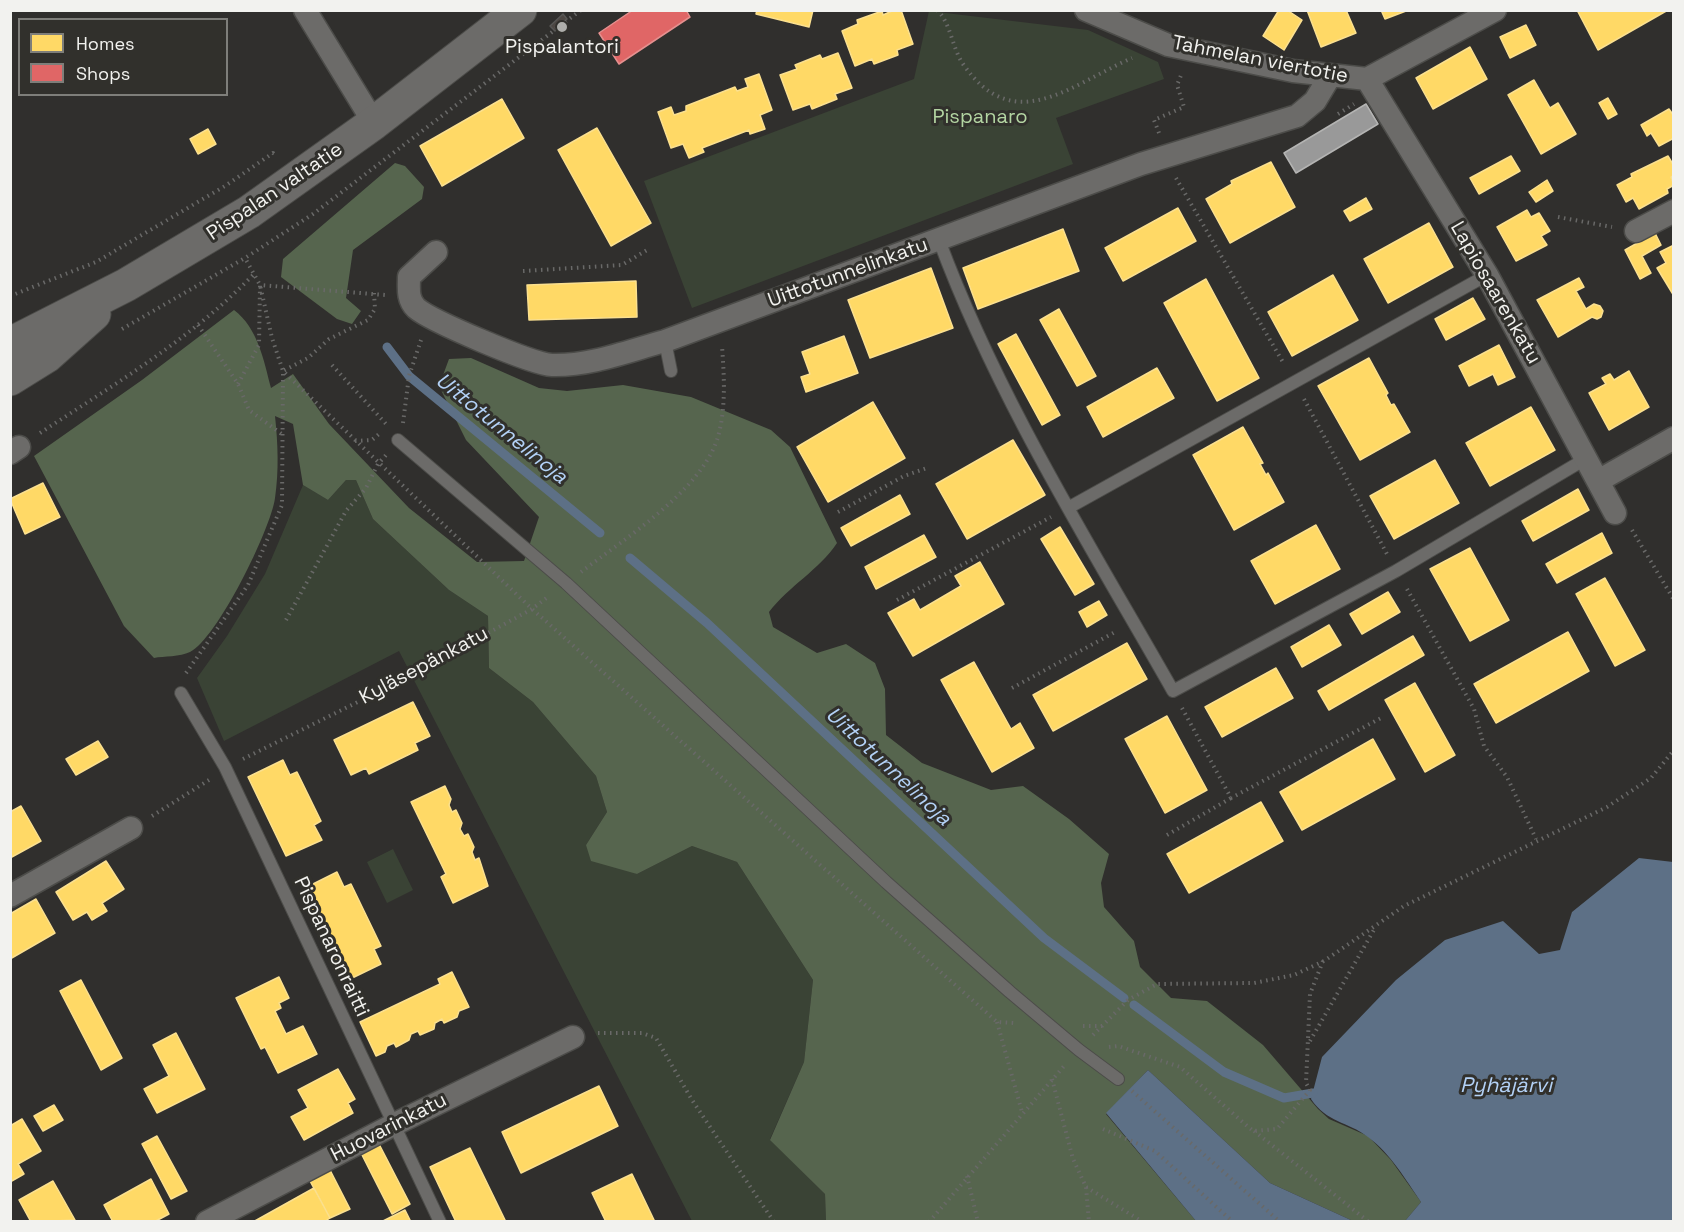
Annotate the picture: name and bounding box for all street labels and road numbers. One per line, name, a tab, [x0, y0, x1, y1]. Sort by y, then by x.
street label: Tahmelan viertotie	[1170, 31, 1350, 89]
street label: Pispalan valtatie	[203, 138, 347, 246]
street label: Lapiosaarenkatu	[1445, 218, 1545, 368]
street label: Uittotunnelinkatu	[765, 233, 931, 313]
street label: Kyläsepänkatu	[355, 622, 493, 710]
street label: Pispanaronraitti	[288, 873, 374, 1021]
street label: Huovarinkatu	[327, 1089, 451, 1167]

